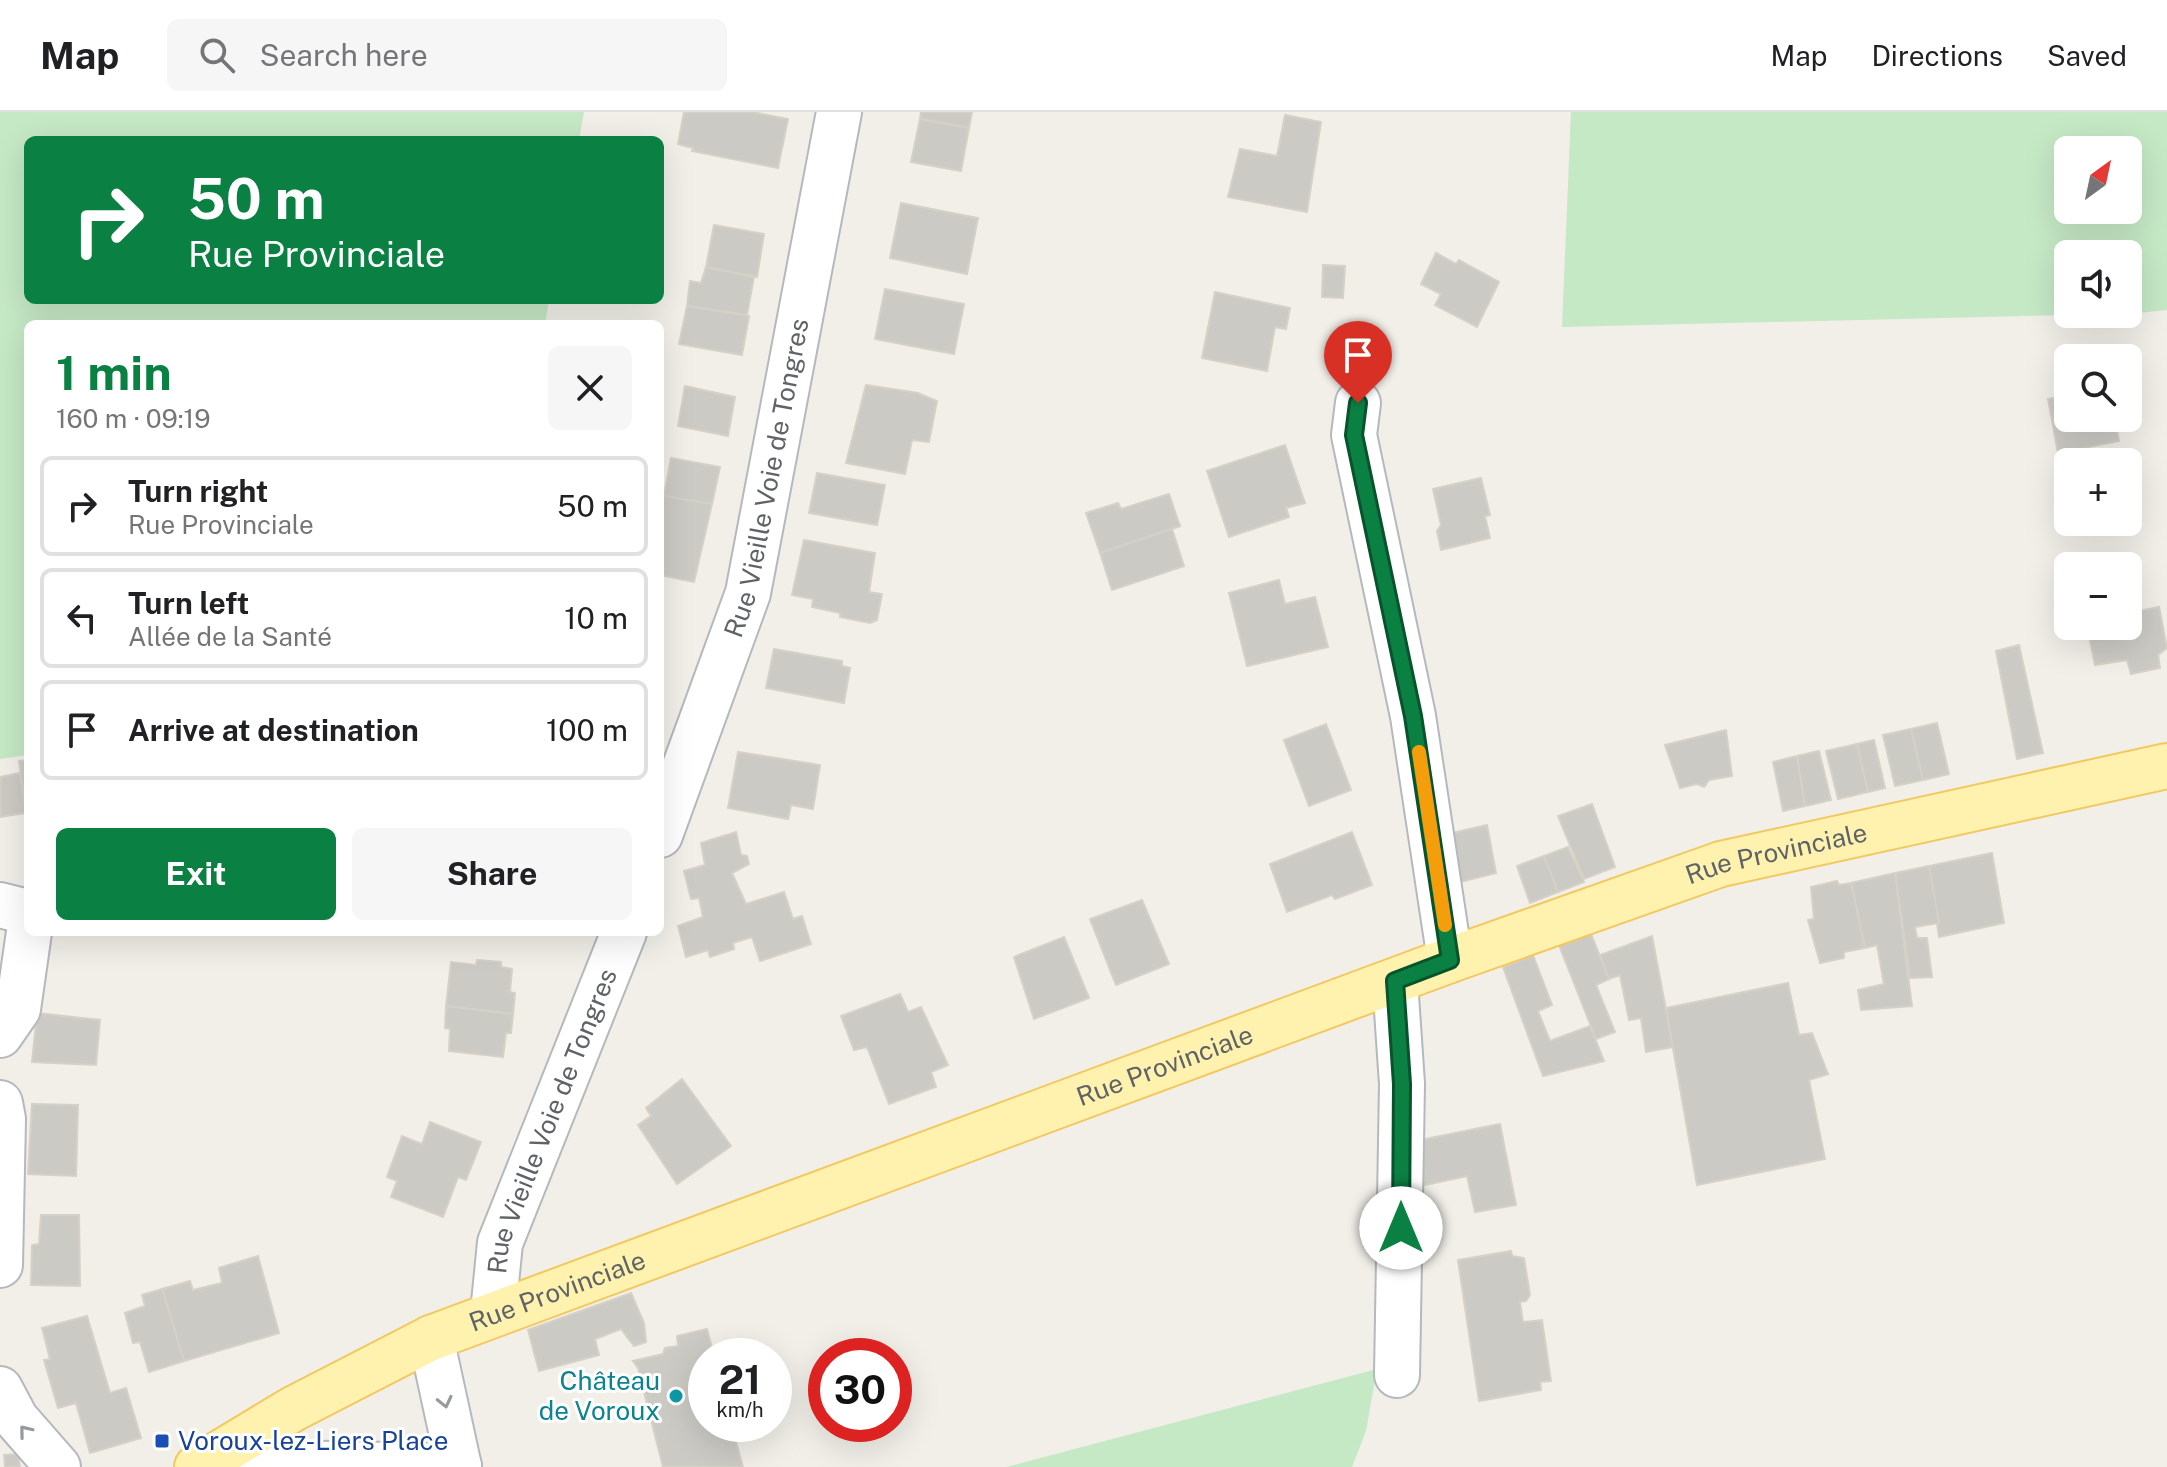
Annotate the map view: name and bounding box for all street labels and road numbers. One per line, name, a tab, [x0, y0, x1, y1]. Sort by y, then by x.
street label: Rue Vieille Voie de Tongres	[717, 316, 815, 641]
street label: Rue Provinciale	[1681, 816, 1870, 890]
street label: Rue Vieille Voie de Tongres	[481, 964, 623, 1275]
street label: Rue Provinciale	[1072, 1018, 1257, 1112]
street label: Rue Provinciale	[465, 1244, 650, 1338]

